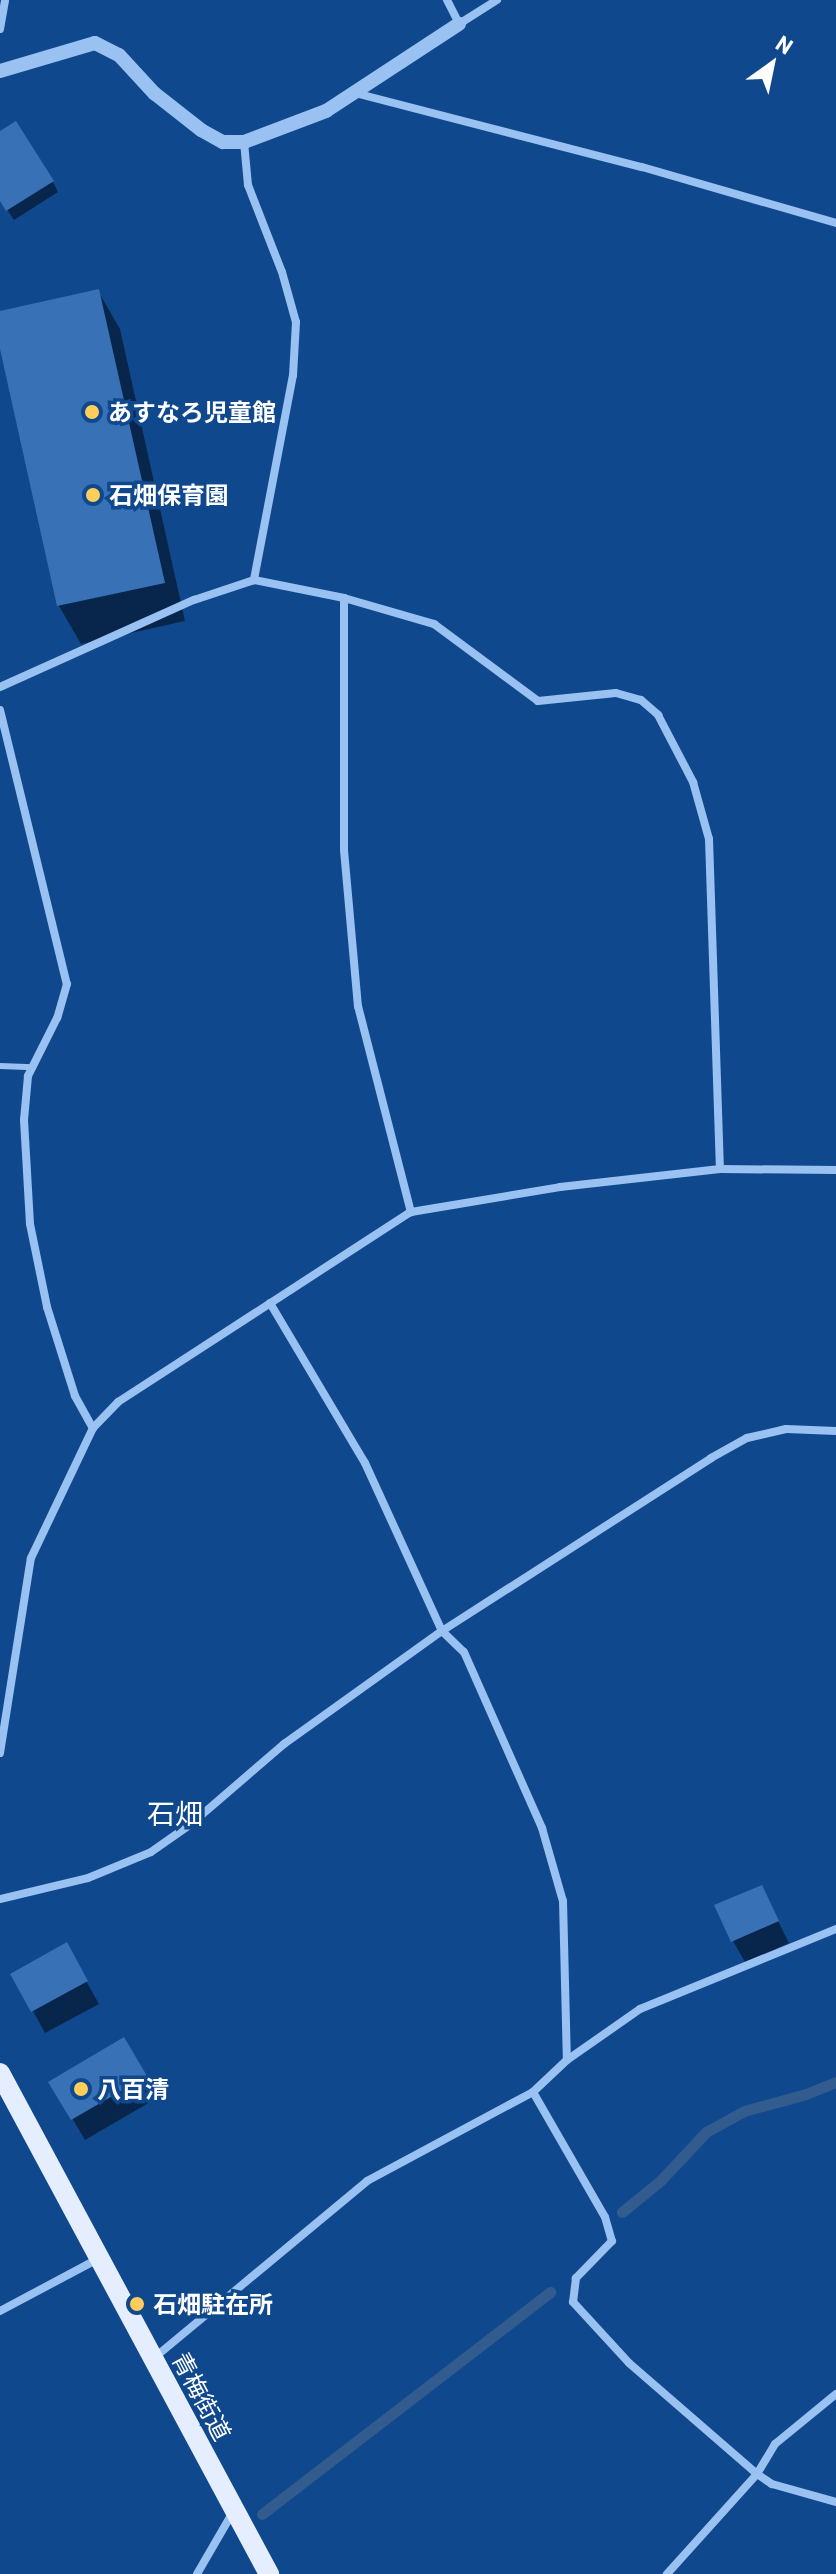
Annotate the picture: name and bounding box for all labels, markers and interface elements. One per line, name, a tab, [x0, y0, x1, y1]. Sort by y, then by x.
north arrow	[732, 24, 812, 104]
text: N	[772, 29, 798, 59]
place label: あすなろ児童館	[108, 398, 276, 426]
marker: あすなろ児童館	[83, 403, 101, 421]
place label: 石畑保育園	[109, 481, 229, 509]
marker: 石畑保育園	[84, 486, 102, 504]
district label: 石畑	[147, 1796, 203, 1830]
place label: 八百清	[97, 2075, 169, 2103]
marker: 八百清	[72, 2080, 90, 2098]
place label: 石畑駐在所	[153, 2290, 273, 2318]
marker: 石畑駐在所	[128, 2295, 146, 2313]
street label: 青梅街道	[167, 2347, 237, 2445]

